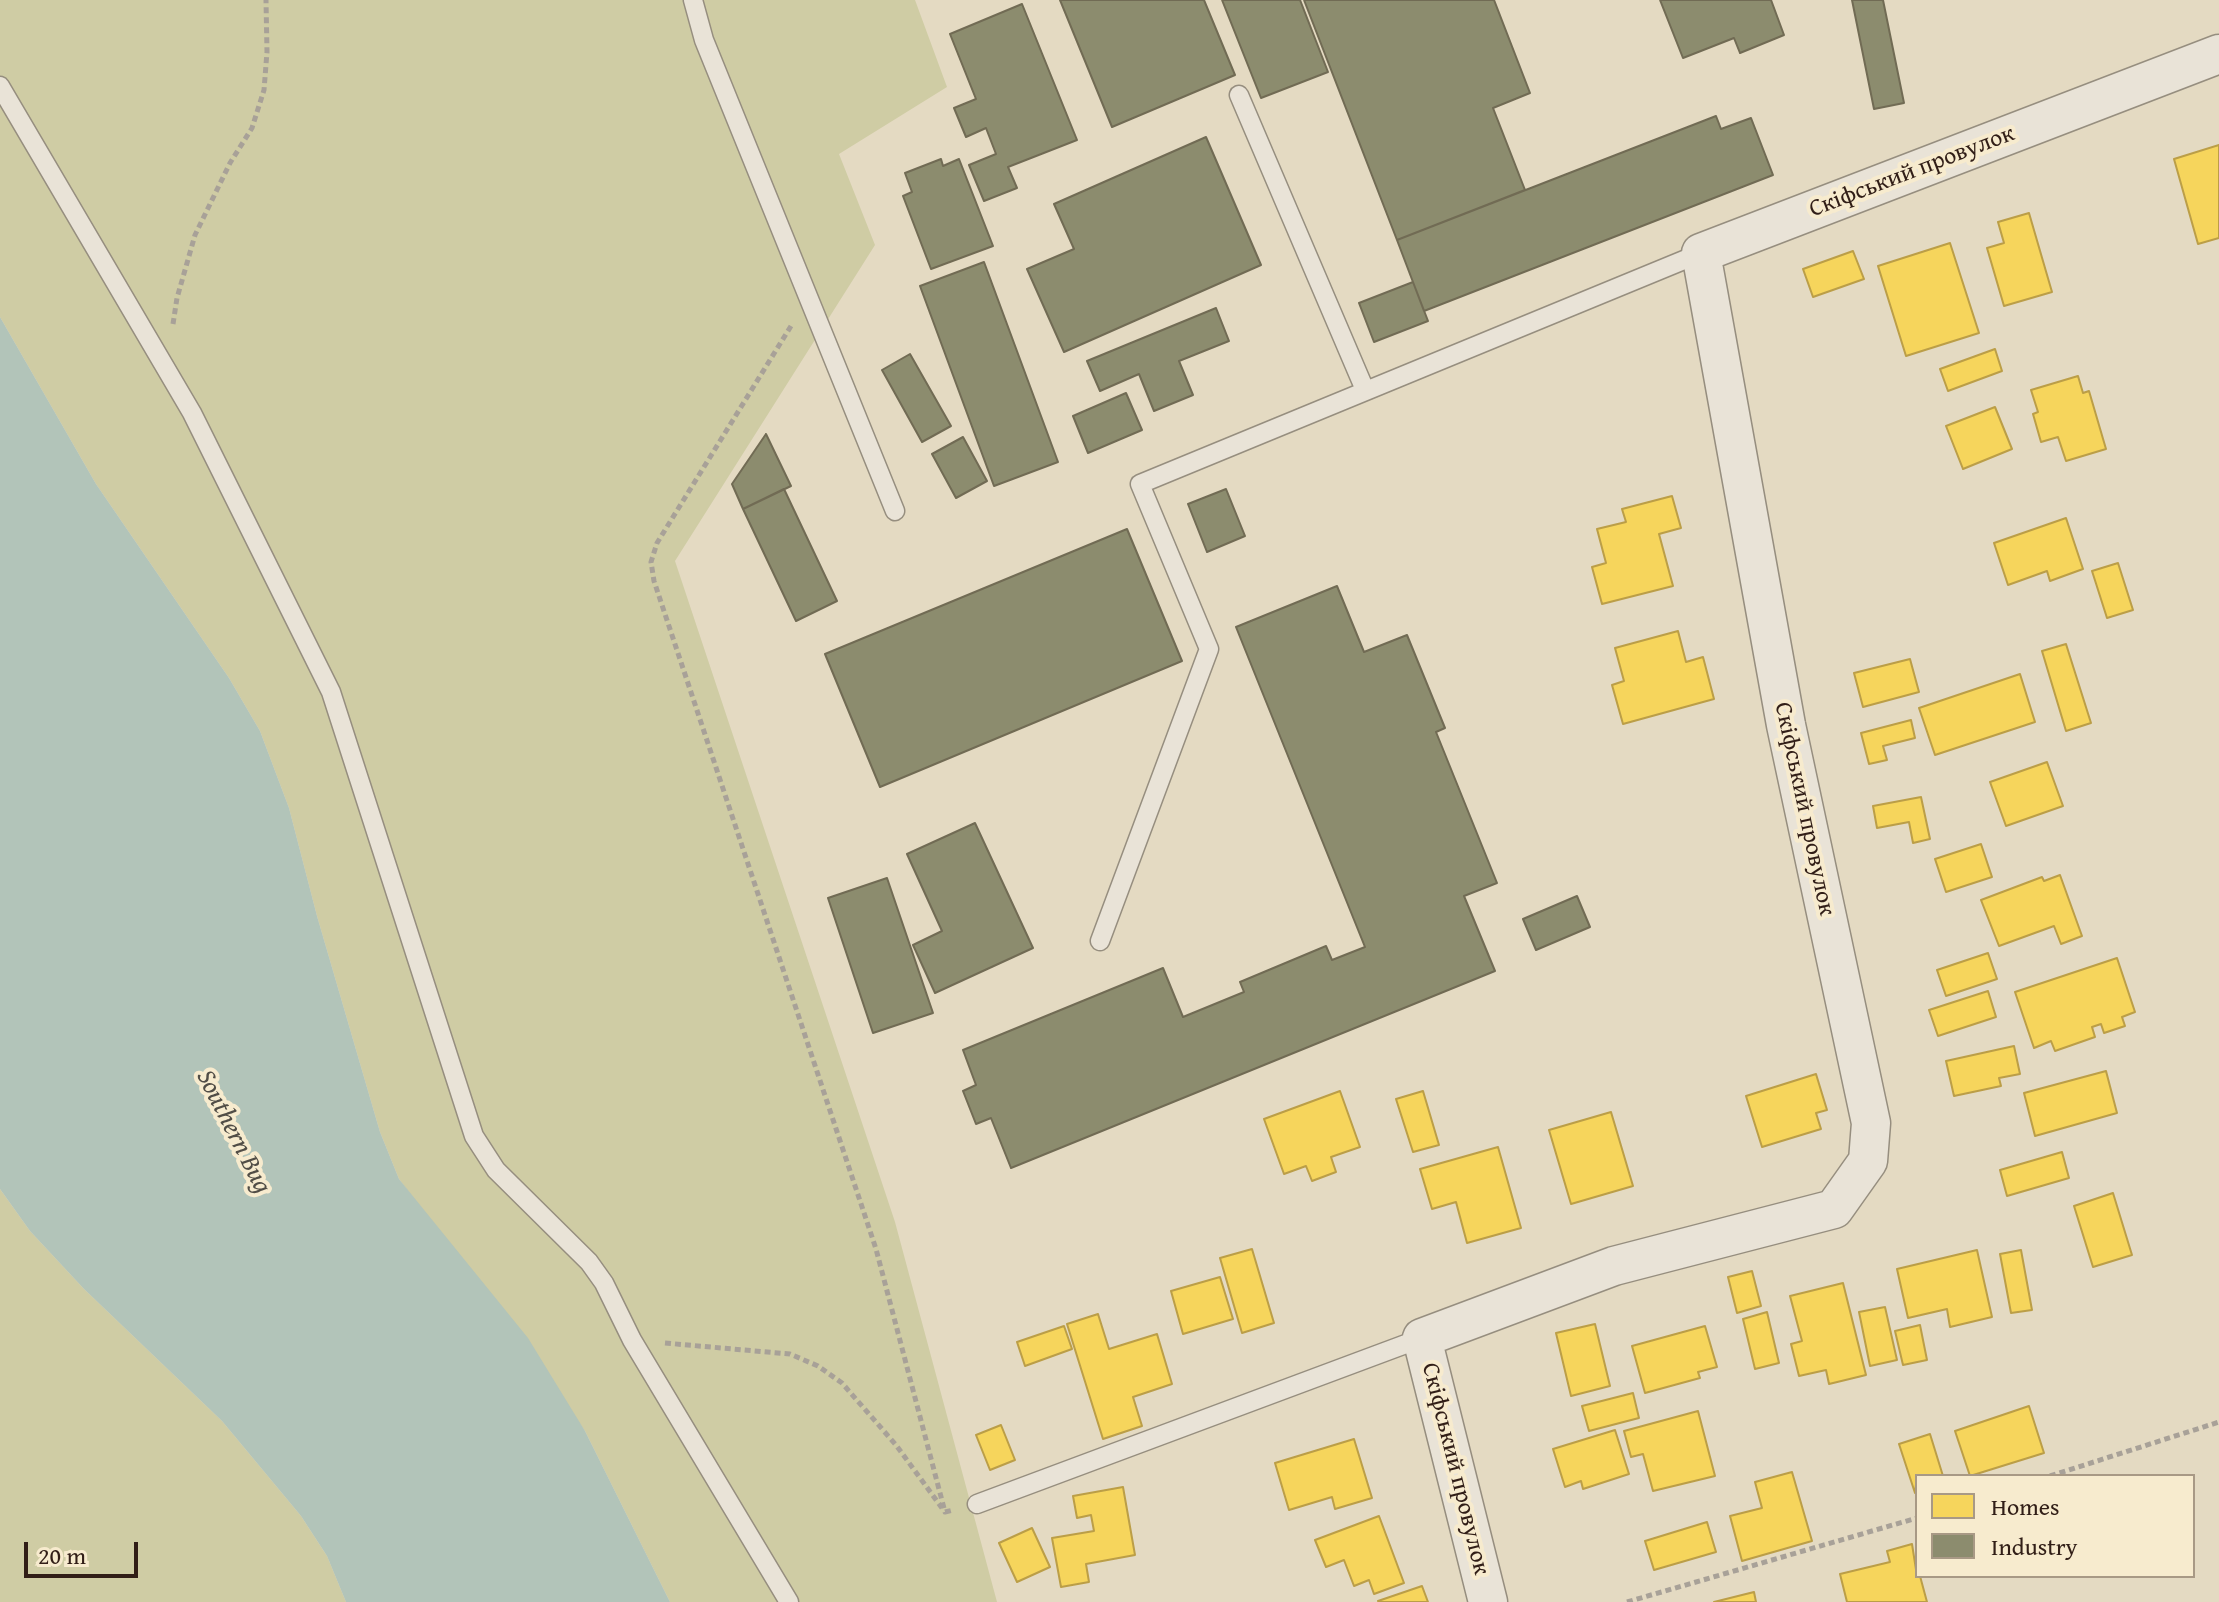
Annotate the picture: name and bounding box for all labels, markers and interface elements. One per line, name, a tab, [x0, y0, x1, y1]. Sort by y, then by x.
street label: Скіфський провулок	[1805, 120, 2019, 224]
street label: Скіфський провулок	[1767, 700, 1841, 918]
water label: Southern Bug	[189, 1065, 277, 1199]
street label: Скіфський провулок	[1415, 1360, 1495, 1578]
legend	[1915, 1474, 2195, 1578]
text: Homes	[1991, 1489, 2060, 1524]
scale bar	[28, 1526, 142, 1576]
text: Industry	[1991, 1529, 2078, 1564]
text: 20 m	[38, 1538, 86, 1573]

